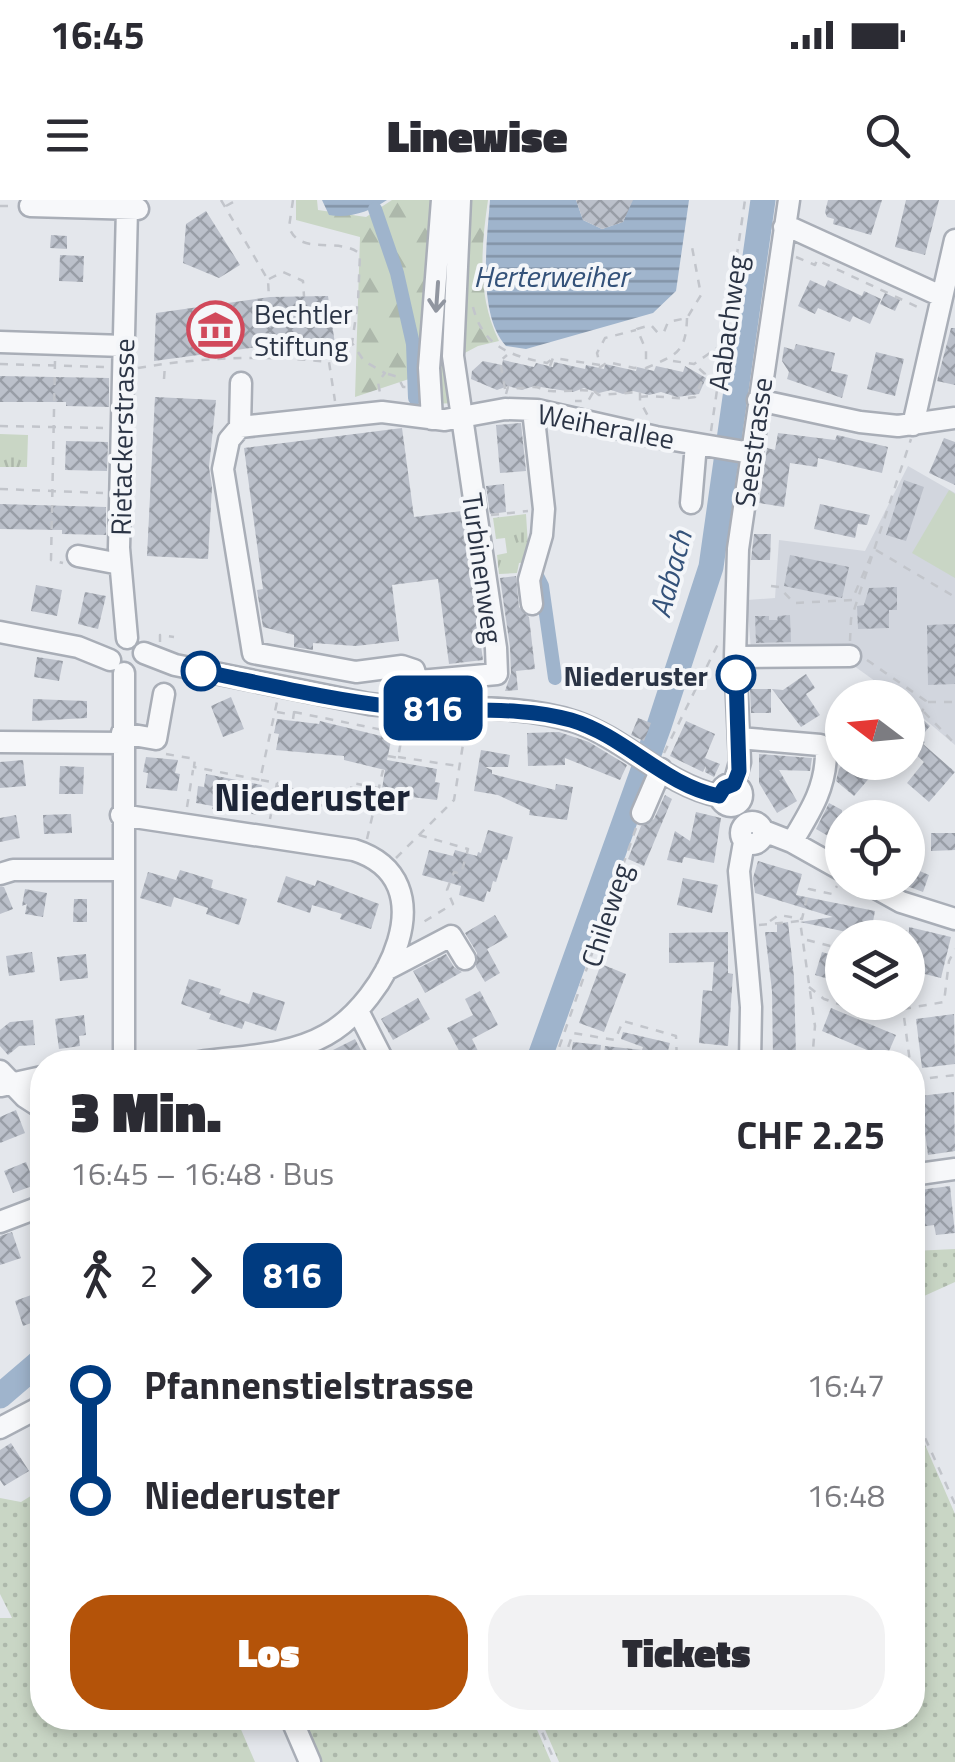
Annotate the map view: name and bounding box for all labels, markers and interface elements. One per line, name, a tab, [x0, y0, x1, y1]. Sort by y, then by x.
text: 16:45	[50, 6, 145, 64]
text: Linewise	[387, 101, 568, 169]
icon: menu	[40, 108, 95, 163]
icon: search	[860, 108, 915, 163]
water label: Herterweiher	[474, 253, 632, 299]
street label: Aabachweg	[696, 253, 758, 393]
one-way arrow	[427, 281, 446, 313]
place label: Bechtler Stiftung	[254, 292, 353, 367]
museum icon: Bechtler Stiftung	[185, 299, 245, 359]
street label: Rietackerstrasse	[99, 338, 145, 536]
street label: Seestrasse	[723, 375, 783, 509]
street label: Weiherallee	[534, 392, 678, 460]
street label: Turbinenweg	[451, 490, 515, 646]
water label: Aabach	[636, 524, 704, 623]
unlabelled marker	[182, 652, 220, 690]
place label: Niederuster	[563, 654, 708, 697]
marker: Niederuster	[717, 656, 755, 694]
line badge: 816	[376, 676, 490, 740]
north arrow	[825, 680, 925, 780]
map controls	[825, 680, 925, 1020]
text: 816	[404, 681, 462, 735]
district label: Niederuster	[214, 768, 410, 826]
button: locate	[825, 800, 925, 900]
street label: Chileweg	[569, 858, 643, 972]
button: layers	[825, 920, 925, 1020]
text: 3 Min.	[70, 1070, 222, 1153]
text: CHF 2.25	[737, 1106, 885, 1164]
text: 16:45 – 16:48 · Bus	[70, 1149, 334, 1197]
icon: walk	[70, 1248, 125, 1303]
icon: forward	[173, 1248, 228, 1303]
text: 816	[263, 1248, 322, 1302]
text: 2	[140, 1251, 158, 1299]
text: Pfannenstielstrasse	[144, 1356, 474, 1414]
text: 16:47	[806, 1361, 885, 1409]
text: Niederuster	[144, 1466, 340, 1524]
text: 16:48	[806, 1471, 885, 1519]
button: Los	[70, 1595, 468, 1710]
button: Tickets	[488, 1595, 885, 1710]

